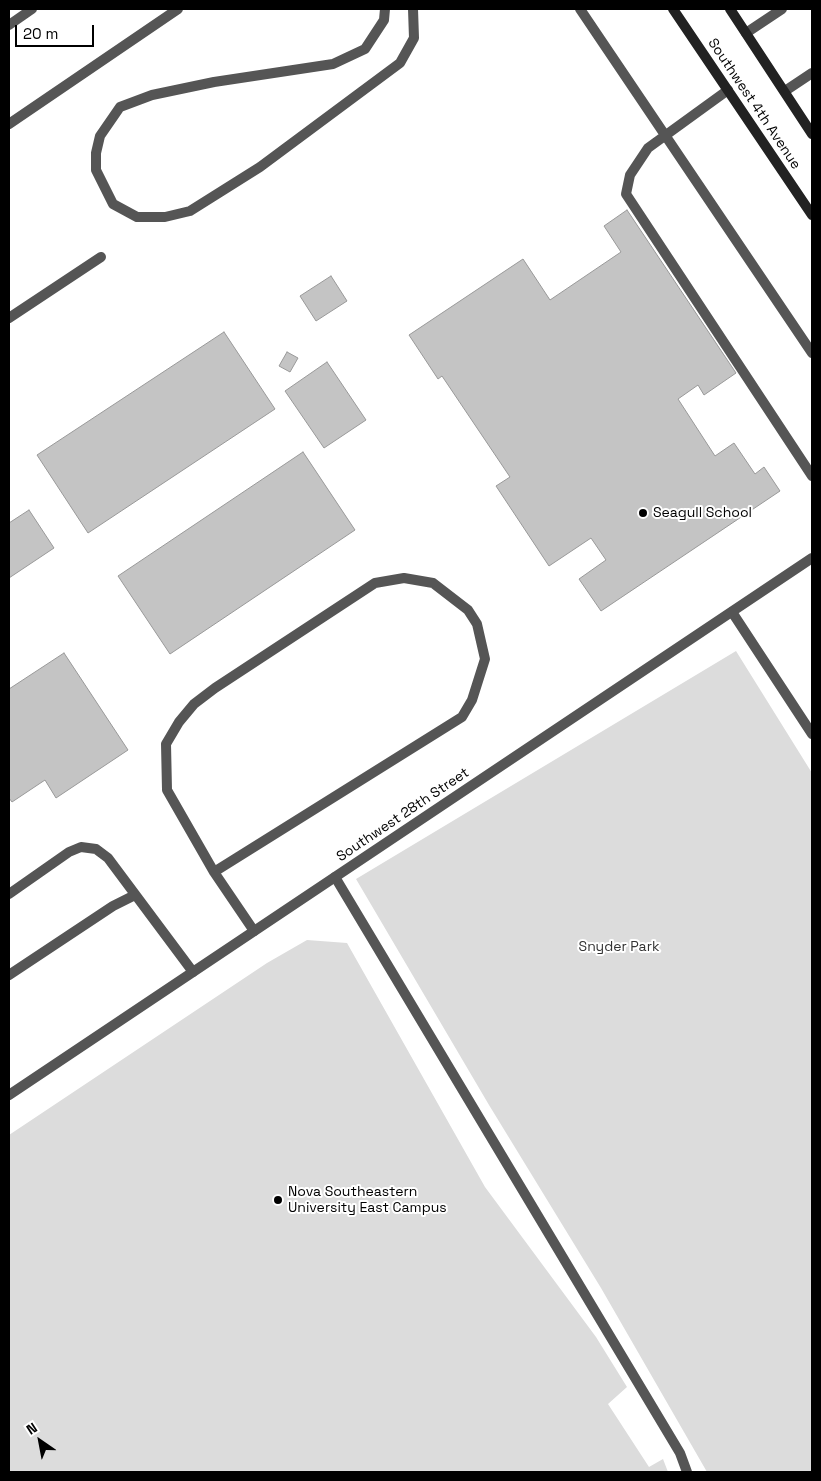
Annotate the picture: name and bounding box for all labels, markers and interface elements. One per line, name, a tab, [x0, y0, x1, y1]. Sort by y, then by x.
scale bar	[18, 15, 96, 47]
text: 20 m	[23, 24, 58, 43]
street label: Southwest 4th Avenue	[704, 35, 804, 173]
place label: Seagull School	[653, 505, 752, 521]
marker: Seagull School	[637, 507, 649, 519]
street label: Southwest 28th Street	[334, 764, 472, 866]
park label: Snyder Park	[579, 939, 659, 955]
place label: Nova Southeastern University East Campus	[288, 1184, 447, 1216]
marker: Nova Southeastern University East Campus	[272, 1194, 284, 1206]
north arrow	[15, 1416, 65, 1466]
text: N	[23, 1418, 41, 1439]

